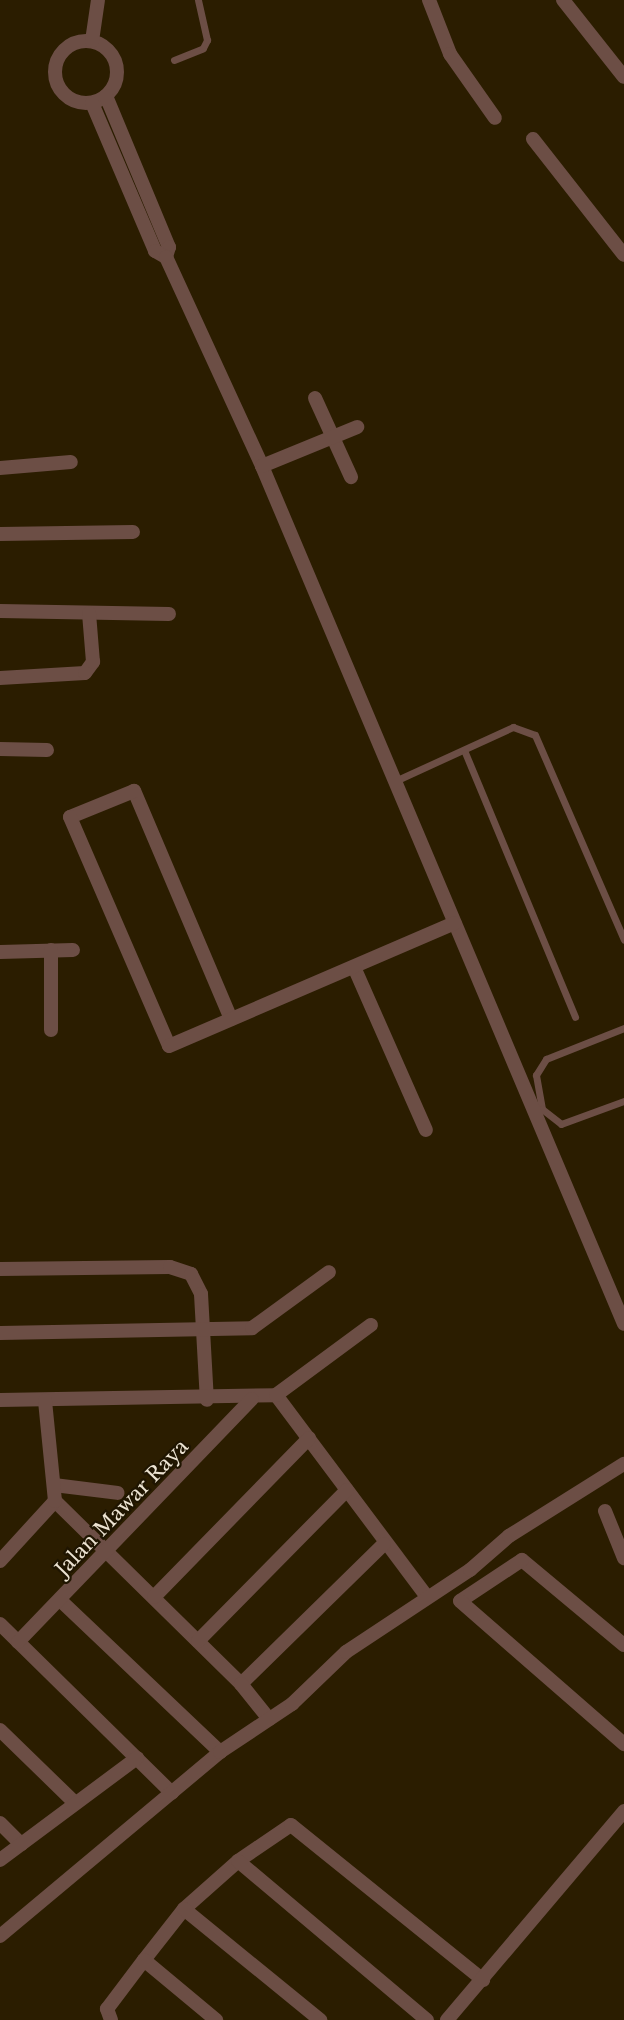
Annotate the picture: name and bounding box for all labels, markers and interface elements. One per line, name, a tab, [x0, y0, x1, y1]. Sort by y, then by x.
street label: Jalan Mawar Raya	[50, 1435, 194, 1581]

